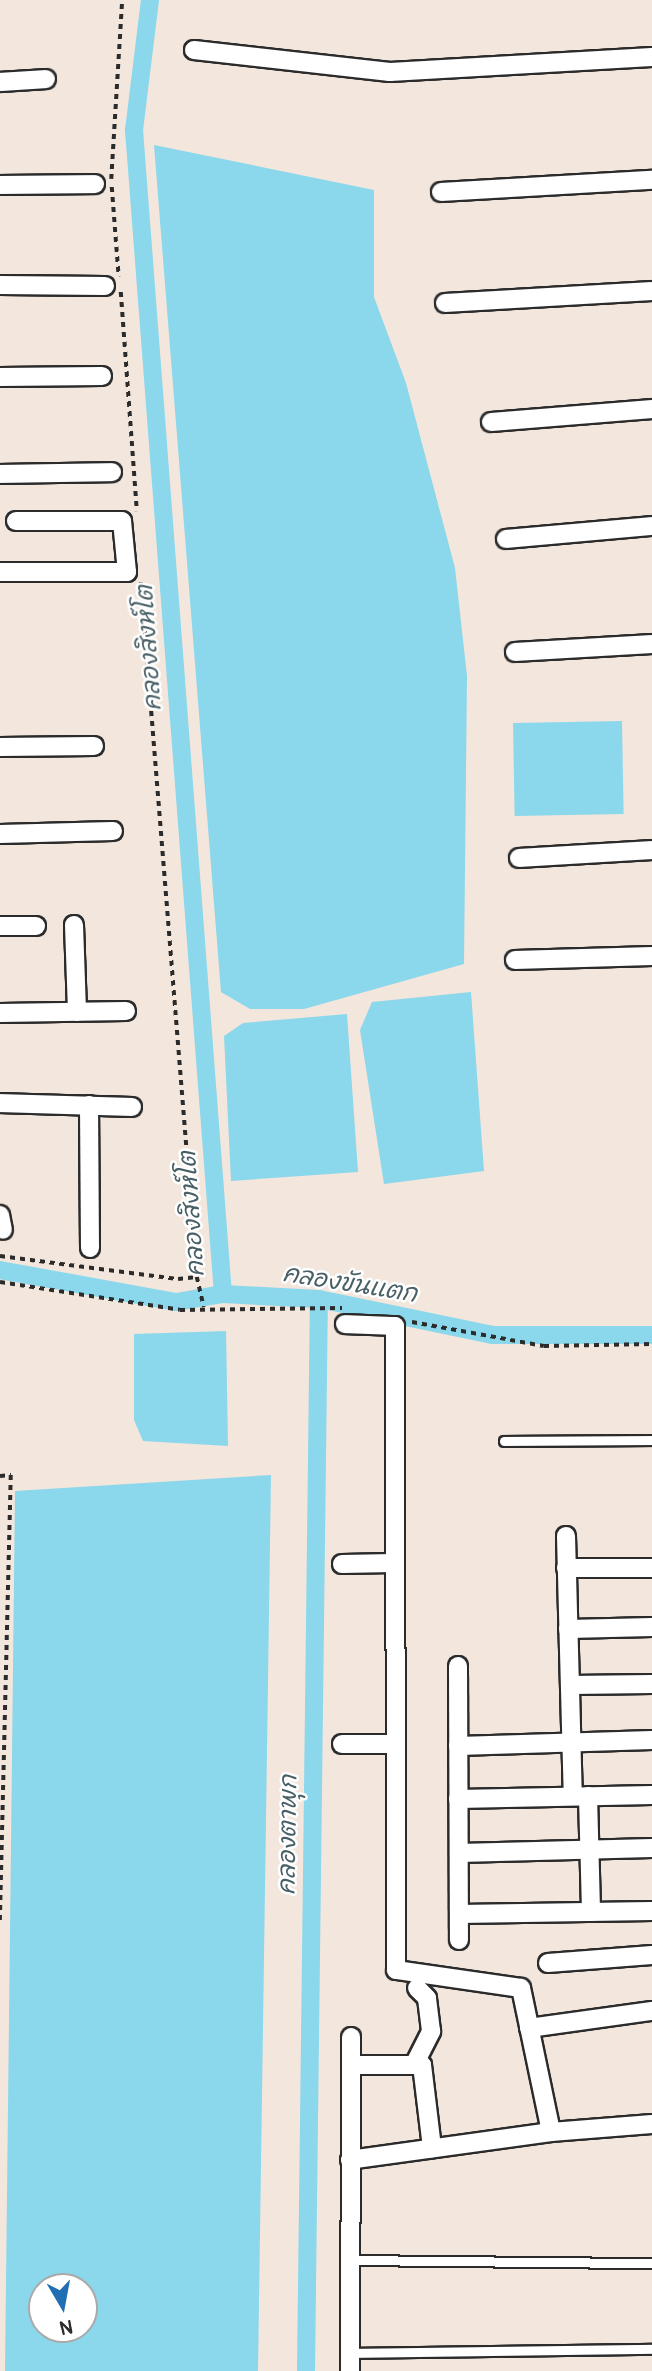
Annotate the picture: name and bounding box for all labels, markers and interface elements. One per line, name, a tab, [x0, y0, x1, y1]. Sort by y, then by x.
water label: คลองสิงห์โต	[130, 584, 168, 712]
water label: คลองสิงห์โต	[173, 1150, 211, 1278]
water label: คลองขันแตก	[281, 1259, 419, 1309]
water label: คลองตาพุก	[273, 1775, 303, 1895]
north arrow	[28, 2273, 98, 2343]
text: N	[58, 2314, 75, 2340]

